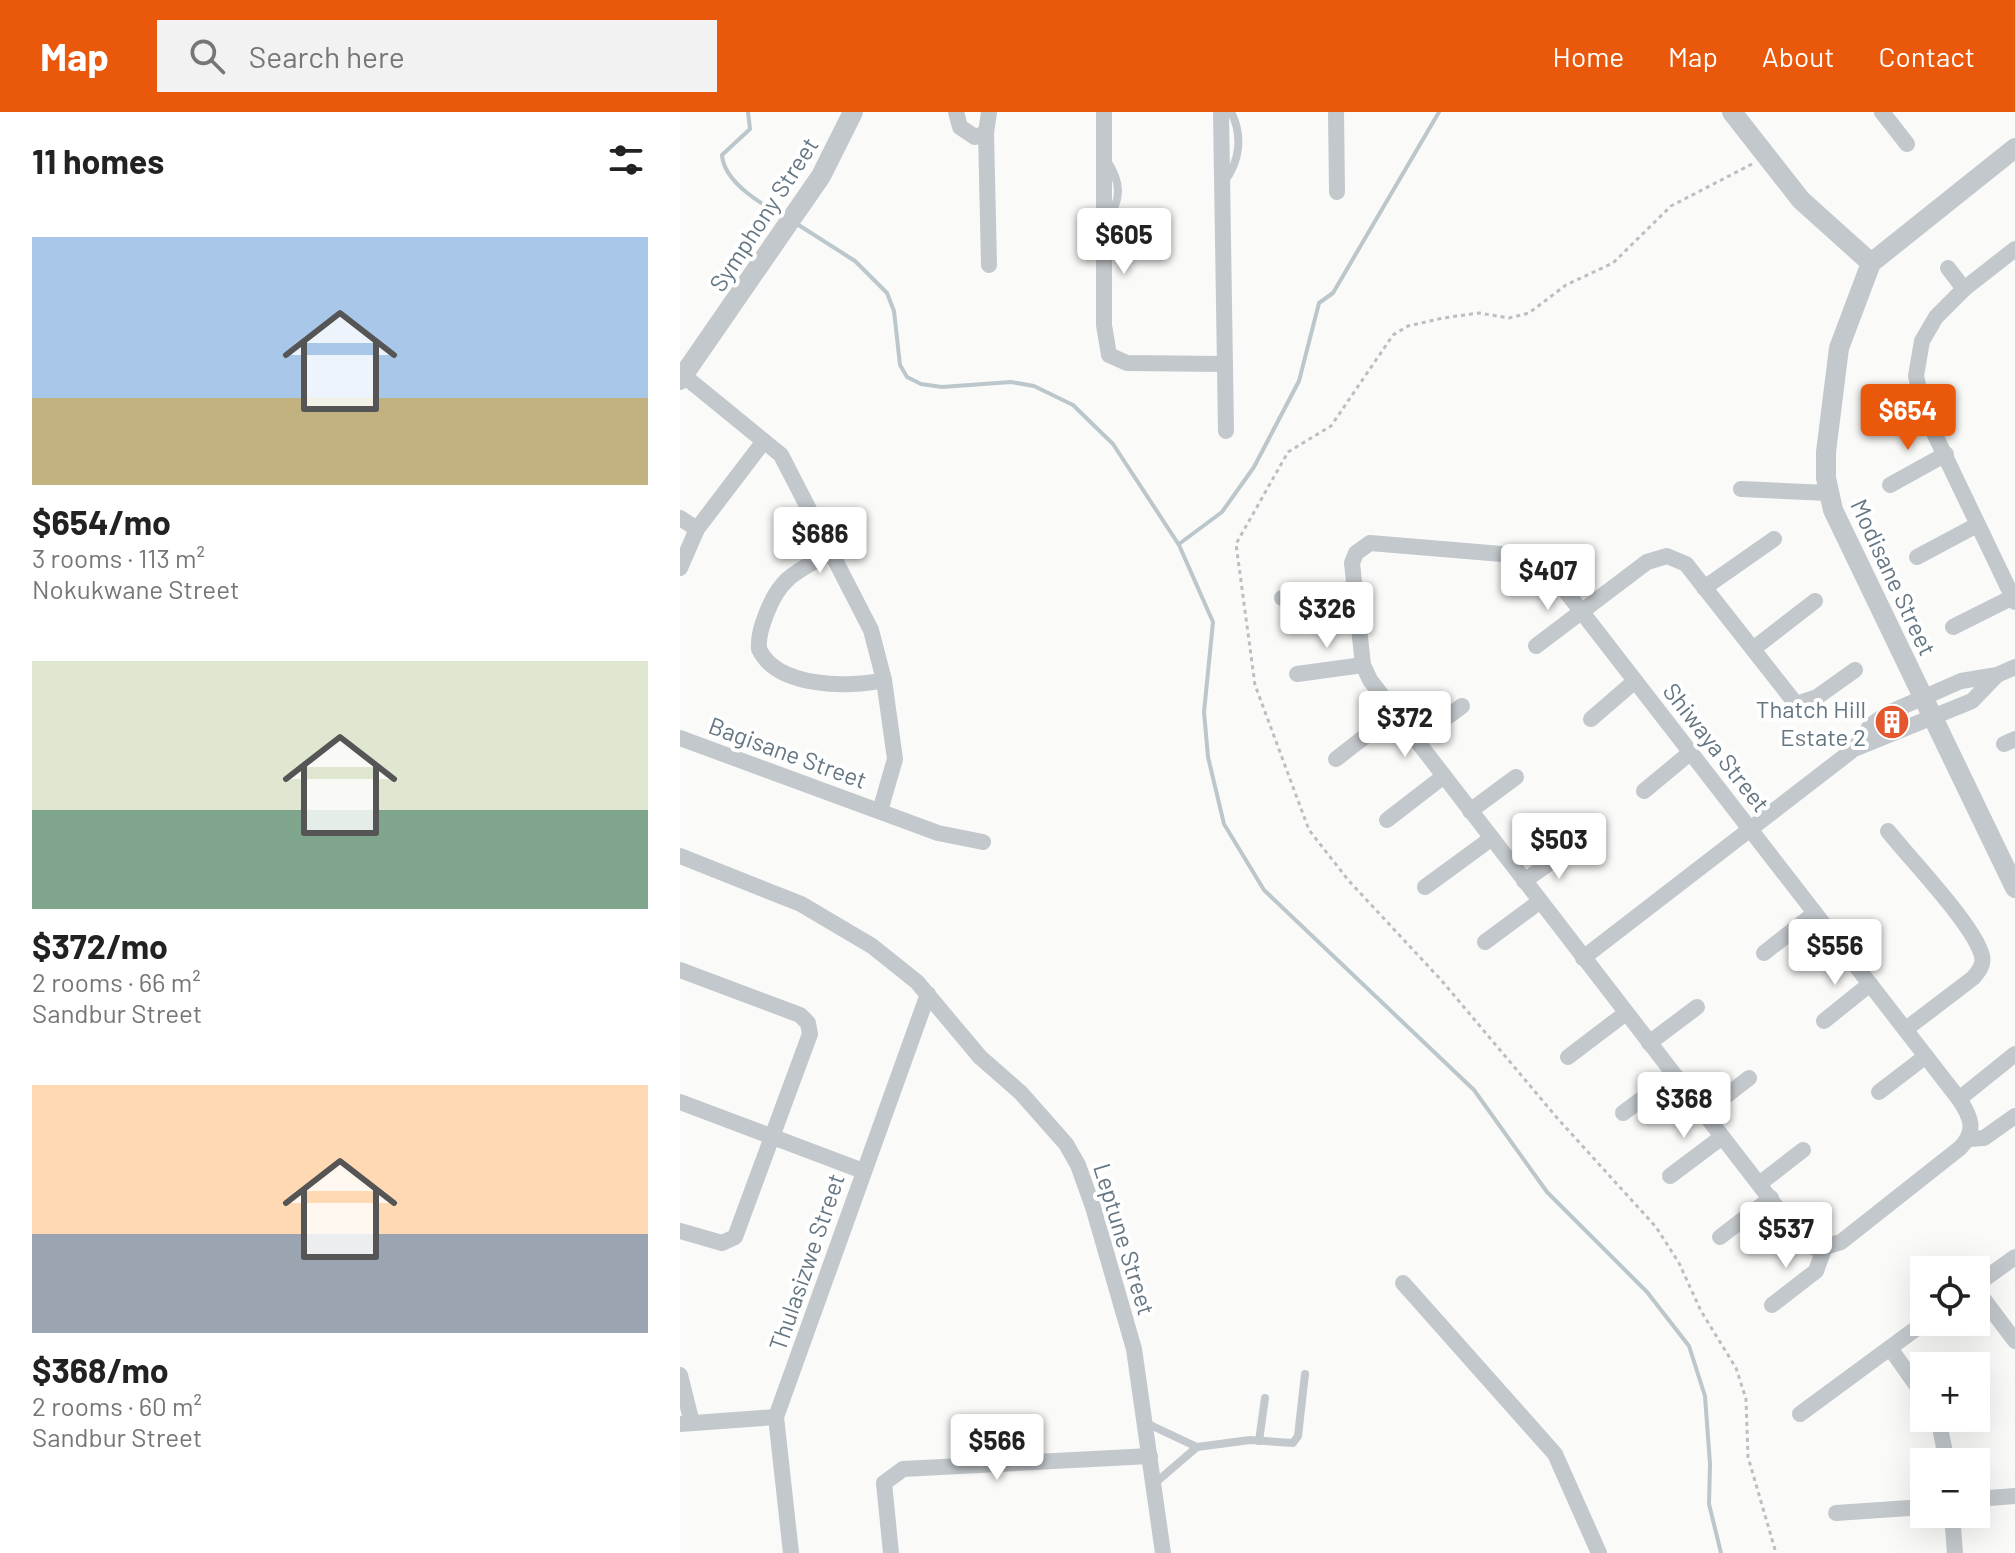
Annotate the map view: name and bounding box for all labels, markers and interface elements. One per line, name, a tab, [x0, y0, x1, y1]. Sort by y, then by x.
search box	[157, 20, 717, 92]
text: Map	[40, 33, 109, 79]
icon: search	[185, 34, 229, 78]
text: Search here	[249, 38, 405, 74]
text: Home	[1553, 39, 1624, 73]
text: Map	[1668, 39, 1718, 73]
text: About	[1762, 39, 1834, 73]
text: Contact	[1878, 39, 1975, 73]
street label: Symphony Street	[702, 131, 824, 297]
icon: filters	[604, 138, 648, 182]
text: 11 homes	[32, 140, 164, 181]
pin: $605	[1077, 208, 1171, 276]
text: $605	[1095, 218, 1153, 249]
icon: home	[268, 289, 412, 433]
pin: $654	[1861, 384, 1955, 452]
text: $654	[1879, 394, 1937, 425]
street label: Modisane Street	[1845, 494, 1943, 660]
text: $654/mo	[32, 501, 171, 542]
pin: $686	[773, 507, 867, 575]
text: $686	[792, 517, 848, 548]
text: 3 rooms · 113 m²	[32, 542, 205, 573]
pin: $407	[1501, 544, 1595, 612]
text: $407	[1519, 554, 1577, 585]
text: Nokukwane Street	[32, 573, 239, 604]
pin: $326	[1280, 582, 1374, 650]
text: $326	[1298, 592, 1356, 623]
street label: Shiwaya Street	[1658, 677, 1776, 817]
pin: $372	[1358, 691, 1452, 759]
place label: Thatch Hill Estate 2	[1756, 694, 1866, 751]
text: $372	[1377, 701, 1433, 732]
building icon: Thatch Hill Estate 2	[1873, 703, 1911, 741]
street label: Bagisane Street	[705, 710, 871, 794]
icon: home	[268, 713, 412, 857]
pin: $503	[1512, 813, 1606, 881]
text: $503	[1530, 823, 1588, 854]
pin: $556	[1788, 919, 1882, 987]
text: $372/mo	[32, 925, 168, 966]
text: $556	[1807, 929, 1863, 960]
text: 2 rooms · 66 m²	[32, 966, 201, 997]
text: Sandbur Street	[32, 997, 202, 1028]
pin: $368	[1637, 1072, 1731, 1140]
text: $368	[1656, 1082, 1712, 1113]
icon: home	[268, 1137, 412, 1281]
street label: Leptune Street	[1088, 1160, 1162, 1318]
street label: Thulasizwe Street	[762, 1170, 850, 1354]
pin: $537	[1739, 1202, 1833, 1270]
text: $537	[1758, 1212, 1814, 1243]
map controls	[1910, 1256, 1990, 1528]
button: locate	[1910, 1256, 1990, 1336]
text: $368/mo	[32, 1349, 169, 1390]
button: +	[1910, 1352, 1990, 1432]
text: 2 rooms · 60 m²	[32, 1390, 202, 1421]
pin: $566	[950, 1414, 1044, 1482]
text: Sandbur Street	[32, 1421, 202, 1452]
text: $566	[969, 1424, 1025, 1455]
button: −	[1910, 1448, 1990, 1528]

